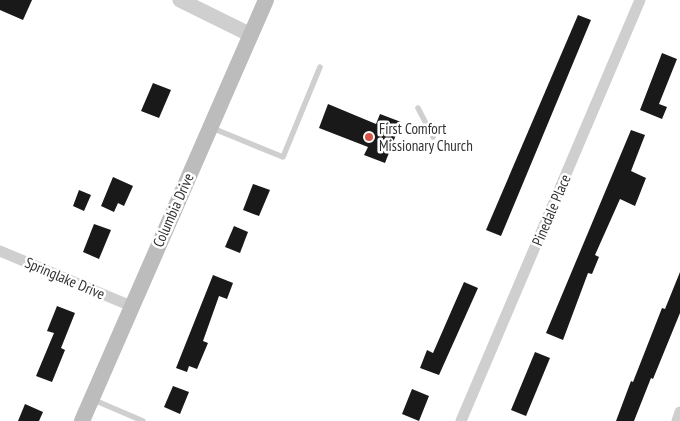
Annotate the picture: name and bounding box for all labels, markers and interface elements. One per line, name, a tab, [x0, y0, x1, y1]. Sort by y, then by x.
place label: First Comfort Missionary Church	[379, 119, 473, 155]
marker: First Comfort Missionary Church	[363, 131, 375, 143]
street label: Columbia Drive	[148, 170, 198, 250]
street label: Pinedale Place	[527, 171, 575, 249]
street label: Springlake Drive	[22, 253, 108, 303]

